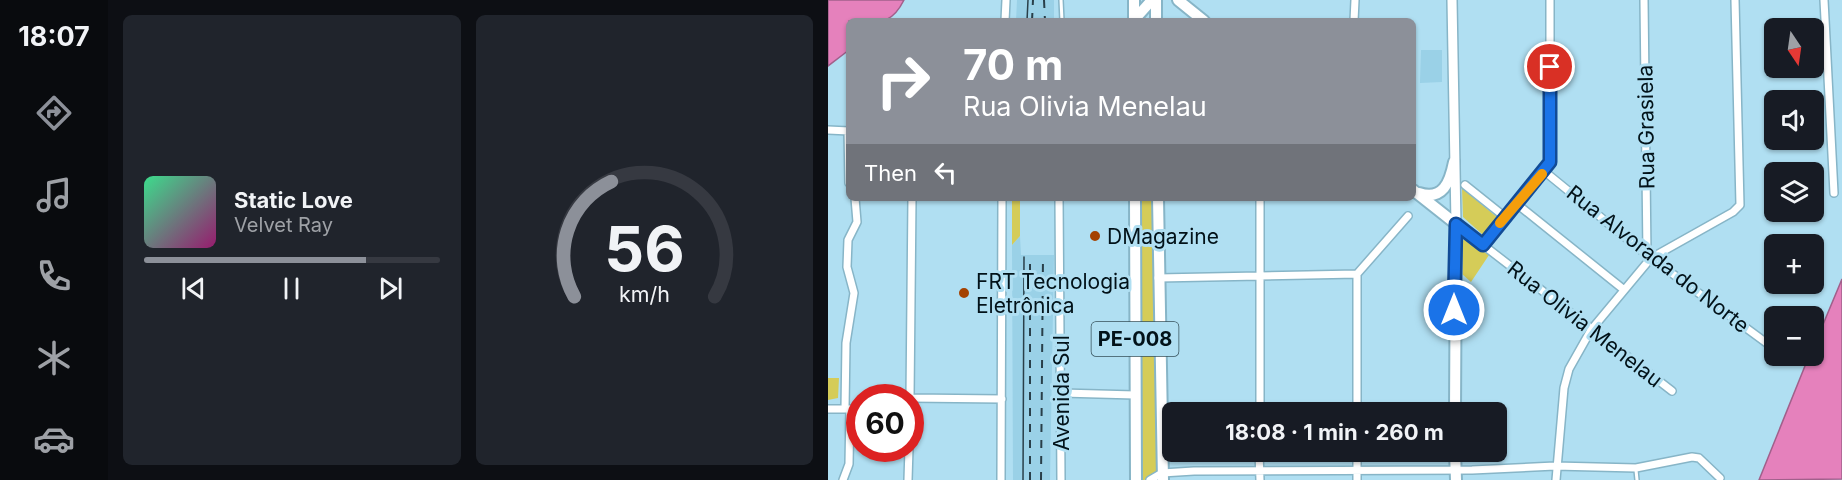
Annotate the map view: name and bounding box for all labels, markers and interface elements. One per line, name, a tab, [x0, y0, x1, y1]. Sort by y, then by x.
north arrow	[1764, 18, 1824, 78]
map controls	[1764, 18, 1824, 366]
text: 18:07	[18, 20, 90, 53]
text: 70 m	[963, 39, 1063, 90]
pin	[1524, 41, 1575, 92]
icon: right	[864, 42, 942, 120]
icon: arrive	[1533, 50, 1566, 83]
street label: Rua Grasiela	[1632, 65, 1660, 189]
text: Rua Olivia Menelau	[963, 90, 1207, 123]
button: sound	[1764, 90, 1824, 150]
icon: directions	[33, 92, 75, 134]
icon: left	[929, 156, 962, 189]
text: Then	[864, 160, 917, 186]
button: layers	[1764, 162, 1824, 222]
icon: music	[33, 174, 75, 216]
street label: Rua Alvorada do Norte	[1562, 180, 1754, 338]
text: Static Love	[234, 187, 353, 213]
text: 56	[604, 211, 684, 286]
text: Velvet Ray	[234, 213, 333, 237]
place label: DMagazine	[1107, 224, 1219, 249]
marker: DMagazine	[1088, 229, 1102, 243]
button: +	[1764, 234, 1824, 294]
icon: phone	[33, 255, 75, 297]
street label: Rua Olivia Menelau	[1503, 256, 1667, 392]
place label: FRT Tecnologia Eletrônica	[976, 269, 1130, 318]
icon: previous	[177, 272, 210, 305]
icon: pause	[275, 272, 308, 305]
icon: next	[374, 272, 407, 305]
position arrow	[1422, 278, 1486, 342]
text: km/h	[619, 281, 670, 307]
marker: FRT Tecnologia Eletrônica	[957, 286, 971, 300]
button: −	[1764, 306, 1824, 366]
road number: PE-008	[1092, 322, 1178, 356]
street label: Avenida Sul	[1049, 335, 1074, 451]
icon: climate	[33, 337, 75, 379]
speed limit sign: 60	[846, 384, 924, 462]
icon: car	[33, 418, 75, 460]
text: 18:08 · 1 min · 260 m	[1225, 419, 1444, 445]

